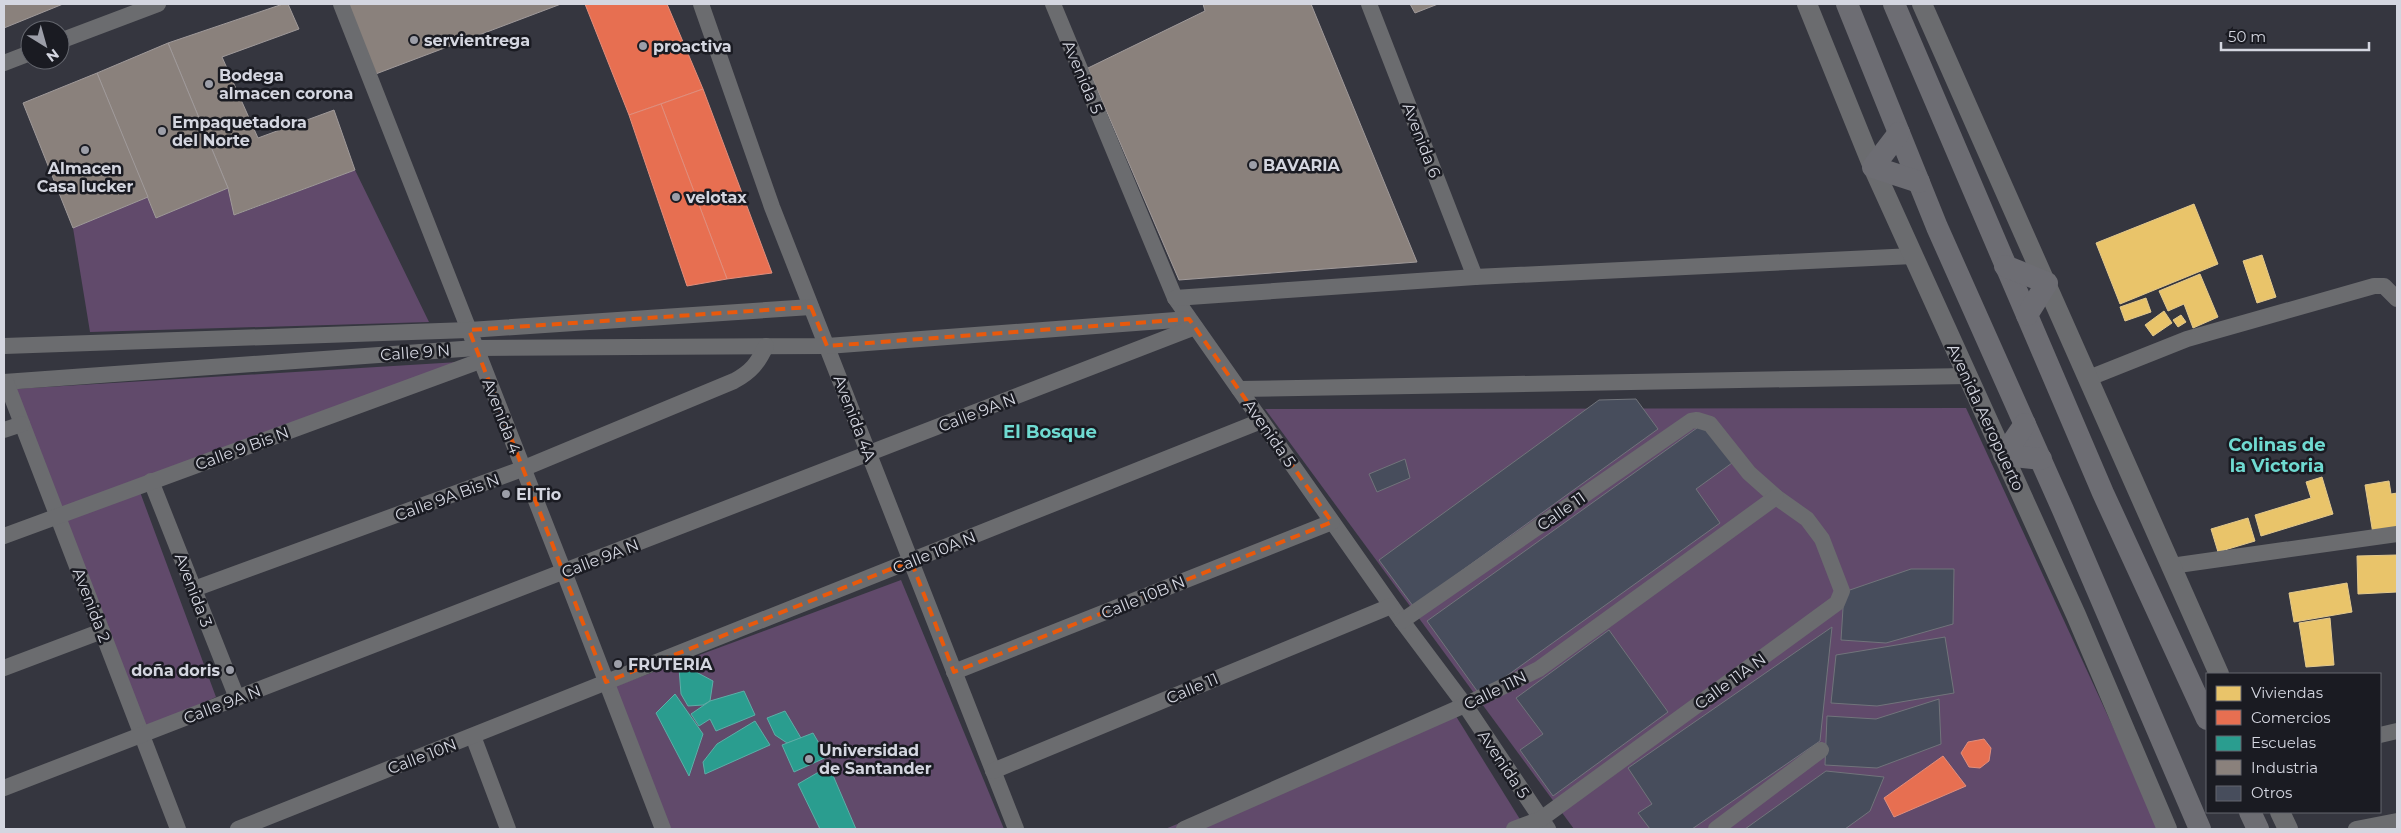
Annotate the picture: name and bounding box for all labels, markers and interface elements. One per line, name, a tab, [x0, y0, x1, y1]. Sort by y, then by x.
north arrow	[20, 20, 70, 70]
scale bar	[2221, 20, 2368, 52]
text: 50 m	[2228, 27, 2266, 46]
place label: servientrega	[424, 31, 530, 50]
marker: servientrega	[408, 34, 420, 46]
place label: proactiva	[653, 37, 732, 56]
street label: Avenida 5	[1059, 38, 1106, 117]
marker: proactiva	[637, 40, 649, 52]
text: N	[43, 45, 63, 66]
place label: Bodega almacen corona	[219, 66, 353, 103]
marker: Bodega almacen corona	[203, 78, 215, 90]
street label: Avenida 6	[1399, 100, 1445, 180]
place label: Empaquetadora del Norte	[172, 113, 307, 150]
marker: Empaquetadora del Norte	[156, 125, 168, 137]
marker: Almacen Casa lucker	[79, 144, 91, 156]
place label: BAVARIA	[1263, 156, 1340, 175]
place label: Almacen Casa lucker	[37, 159, 133, 196]
marker: BAVARIA	[1247, 159, 1259, 171]
place label: velotax	[685, 188, 747, 207]
marker: velotax	[670, 191, 682, 203]
street label: Calle 9 N	[379, 341, 451, 364]
street label: Avenida Aeropuerto	[1943, 341, 2028, 494]
street label: Avenida 4A	[829, 372, 880, 464]
street label: Avenida 4	[478, 376, 525, 457]
street label: Calle 9A N	[936, 389, 1019, 436]
street label: Avenida 5	[1239, 396, 1300, 471]
district label: El Bosque	[1003, 421, 1097, 443]
street label: Calle 9 Bis N	[193, 423, 292, 474]
district label: Colinas de la Victoria	[2228, 434, 2326, 477]
street label: Calle 9A Bis N	[392, 470, 502, 525]
place label: El Tio	[516, 485, 561, 504]
marker: El Tio	[500, 488, 512, 500]
street label: Calle 11	[1533, 488, 1589, 535]
street label: Calle 10A N	[890, 527, 979, 578]
street label: Calle 9A N	[559, 535, 642, 582]
street label: Avenida 3	[171, 550, 216, 630]
street label: Avenida 2	[69, 565, 114, 645]
street label: Calle 10B N	[1098, 572, 1188, 623]
street label: Calle 11A N	[1691, 649, 1770, 714]
place label: FRUTERIA	[628, 655, 713, 674]
marker: FRUTERIA	[612, 658, 624, 670]
place label: doña doris	[131, 661, 220, 680]
marker: doña doris	[224, 664, 236, 676]
street label: Calle 11N	[1461, 667, 1530, 714]
street label: Calle 11	[1163, 669, 1221, 708]
legend	[2206, 673, 2381, 813]
street label: Calle 9A N	[181, 681, 264, 728]
text: Viviendas	[2251, 683, 2323, 702]
text: Comercios	[2251, 708, 2331, 727]
street label: Avenida 5	[1474, 727, 1533, 802]
text: Escuelas	[2251, 733, 2316, 752]
street label: Calle 10N	[385, 735, 459, 778]
place label: Universidad de Santander	[819, 741, 932, 778]
marker: Universidad de Santander	[803, 753, 815, 765]
text: Industria	[2251, 758, 2318, 777]
text: Otros	[2251, 783, 2292, 802]

